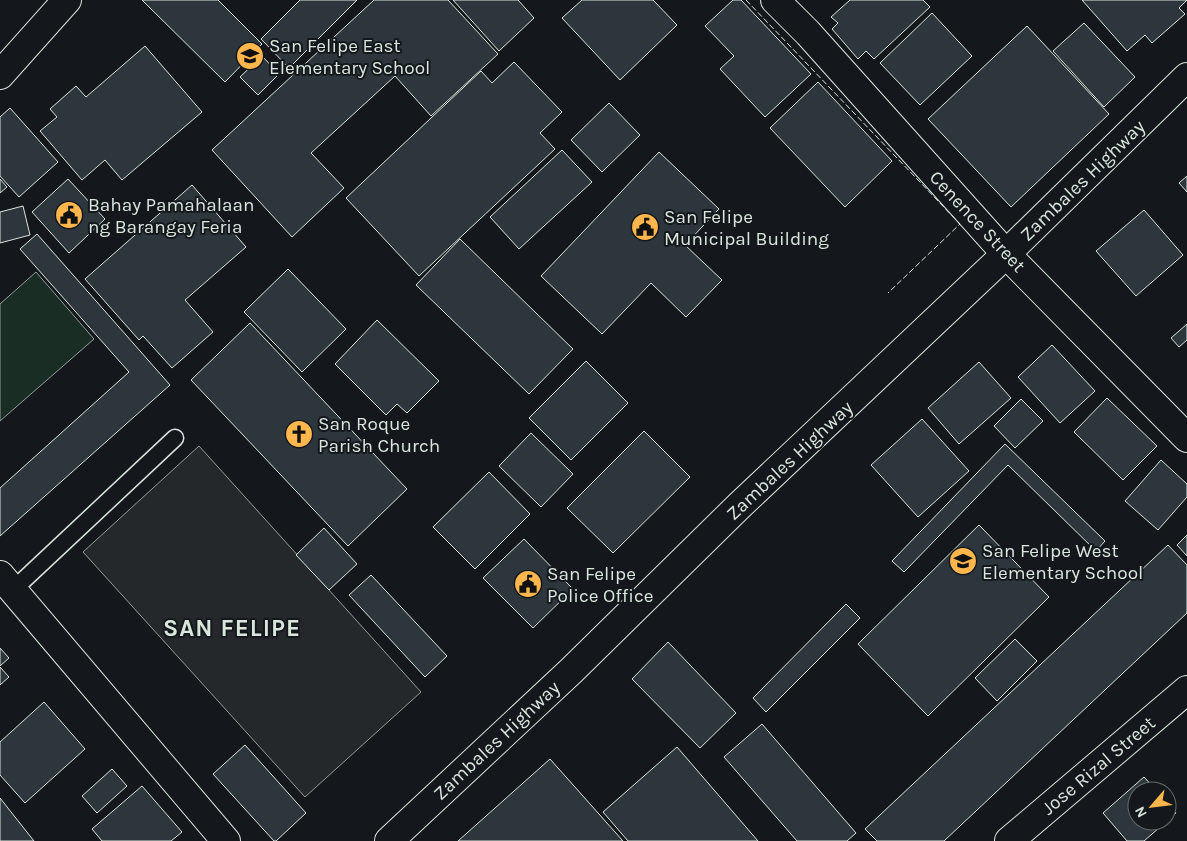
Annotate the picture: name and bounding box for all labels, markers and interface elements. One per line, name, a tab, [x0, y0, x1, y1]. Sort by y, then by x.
place label: San Felipe East Elementary School	[269, 35, 430, 79]
school or university icon: San Felipe East Elementary School	[235, 41, 265, 71]
street label: Zambales Highway	[1016, 116, 1150, 246]
street label: Cenence Street	[925, 167, 1030, 277]
place label: Bahay Pamahalaan ng Barangay Feria	[88, 194, 254, 238]
public building icon: Bahay Pamahalaan ng Barangay Feria	[54, 200, 84, 230]
place label: San Felipe Municipal Building	[664, 206, 829, 250]
public building icon: San Felipe Municipal Building	[630, 212, 660, 242]
street label: Zambales Highway	[722, 397, 857, 525]
place label: San Roque Parish Church	[318, 413, 440, 457]
church icon: San Roque Parish Church	[284, 419, 314, 449]
place label: San Felipe West Elementary School	[982, 540, 1143, 584]
school or university icon: San Felipe West Elementary School	[948, 546, 978, 576]
place label: San Felipe Police Office	[547, 563, 653, 607]
public building icon: San Felipe Police Office	[513, 569, 543, 599]
district label: SAN FELIPE	[163, 614, 301, 642]
street label: Zambales Highway	[429, 677, 564, 805]
street label: Jose Rizal Street	[1038, 712, 1160, 820]
north arrow	[1127, 781, 1177, 831]
text: N	[1131, 803, 1151, 820]

